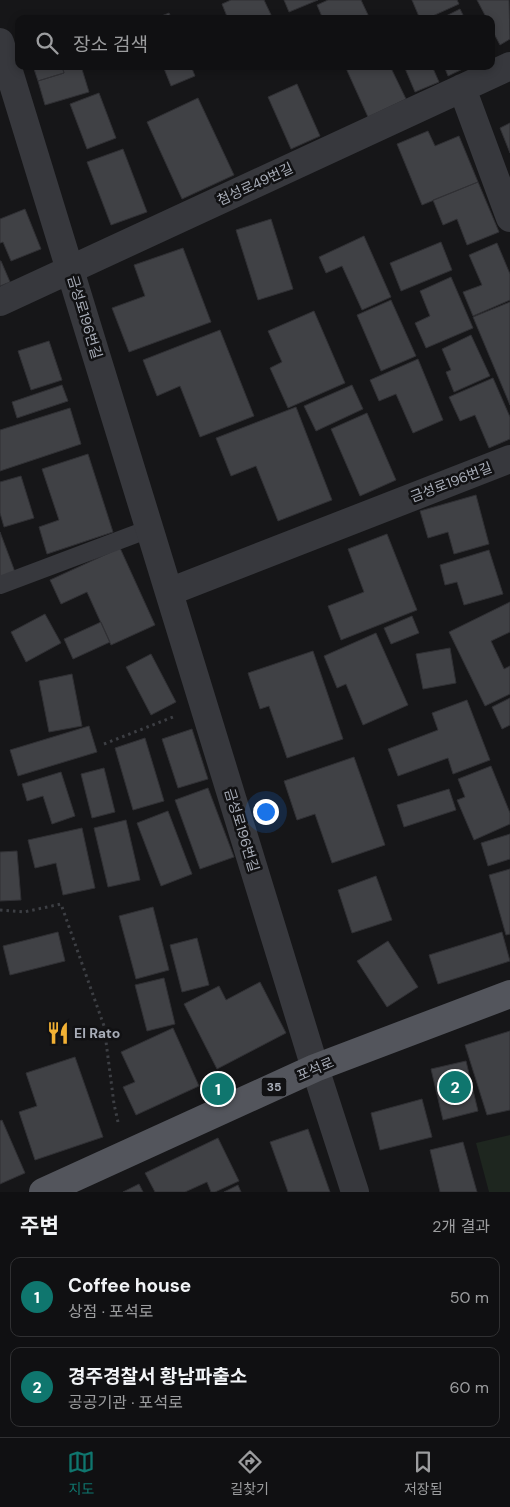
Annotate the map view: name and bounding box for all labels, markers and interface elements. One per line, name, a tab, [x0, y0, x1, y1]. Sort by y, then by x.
search box	[15, 15, 495, 70]
icon: search	[33, 29, 61, 57]
text: 장소 검색	[73, 32, 148, 57]
street label: 첨성로49번길	[214, 159, 296, 209]
street label: 금성로196번길	[64, 273, 106, 361]
street label: 금성로196번길	[407, 458, 495, 506]
street label: 금성로196번길	[221, 786, 263, 874]
your location	[253, 799, 279, 825]
restaurant icon: El Rato	[45, 1020, 71, 1046]
place label: El Rato	[74, 1024, 120, 1042]
street label: 포석로	[294, 1053, 336, 1085]
pin: 2	[439, 1068, 471, 1106]
pin: 1	[202, 1070, 234, 1108]
road number: 35	[262, 1078, 286, 1096]
text: 주변	[20, 1212, 59, 1240]
text: 2개 결과	[432, 1216, 490, 1237]
text: Coffee house	[68, 1273, 191, 1298]
text: 1	[34, 1287, 40, 1308]
text: 50 m	[450, 1287, 489, 1308]
text: 상점 · 포석로	[68, 1301, 153, 1322]
text: 경주경찰서 황남파출소	[68, 1364, 247, 1389]
text: 2	[32, 1377, 42, 1398]
text: 60 m	[449, 1377, 489, 1398]
text: 공공기관 · 포석로	[68, 1392, 183, 1413]
tab: 지도	[67, 1448, 95, 1498]
tab: 길찾기	[230, 1448, 269, 1498]
tab: 저장됨	[404, 1448, 443, 1498]

